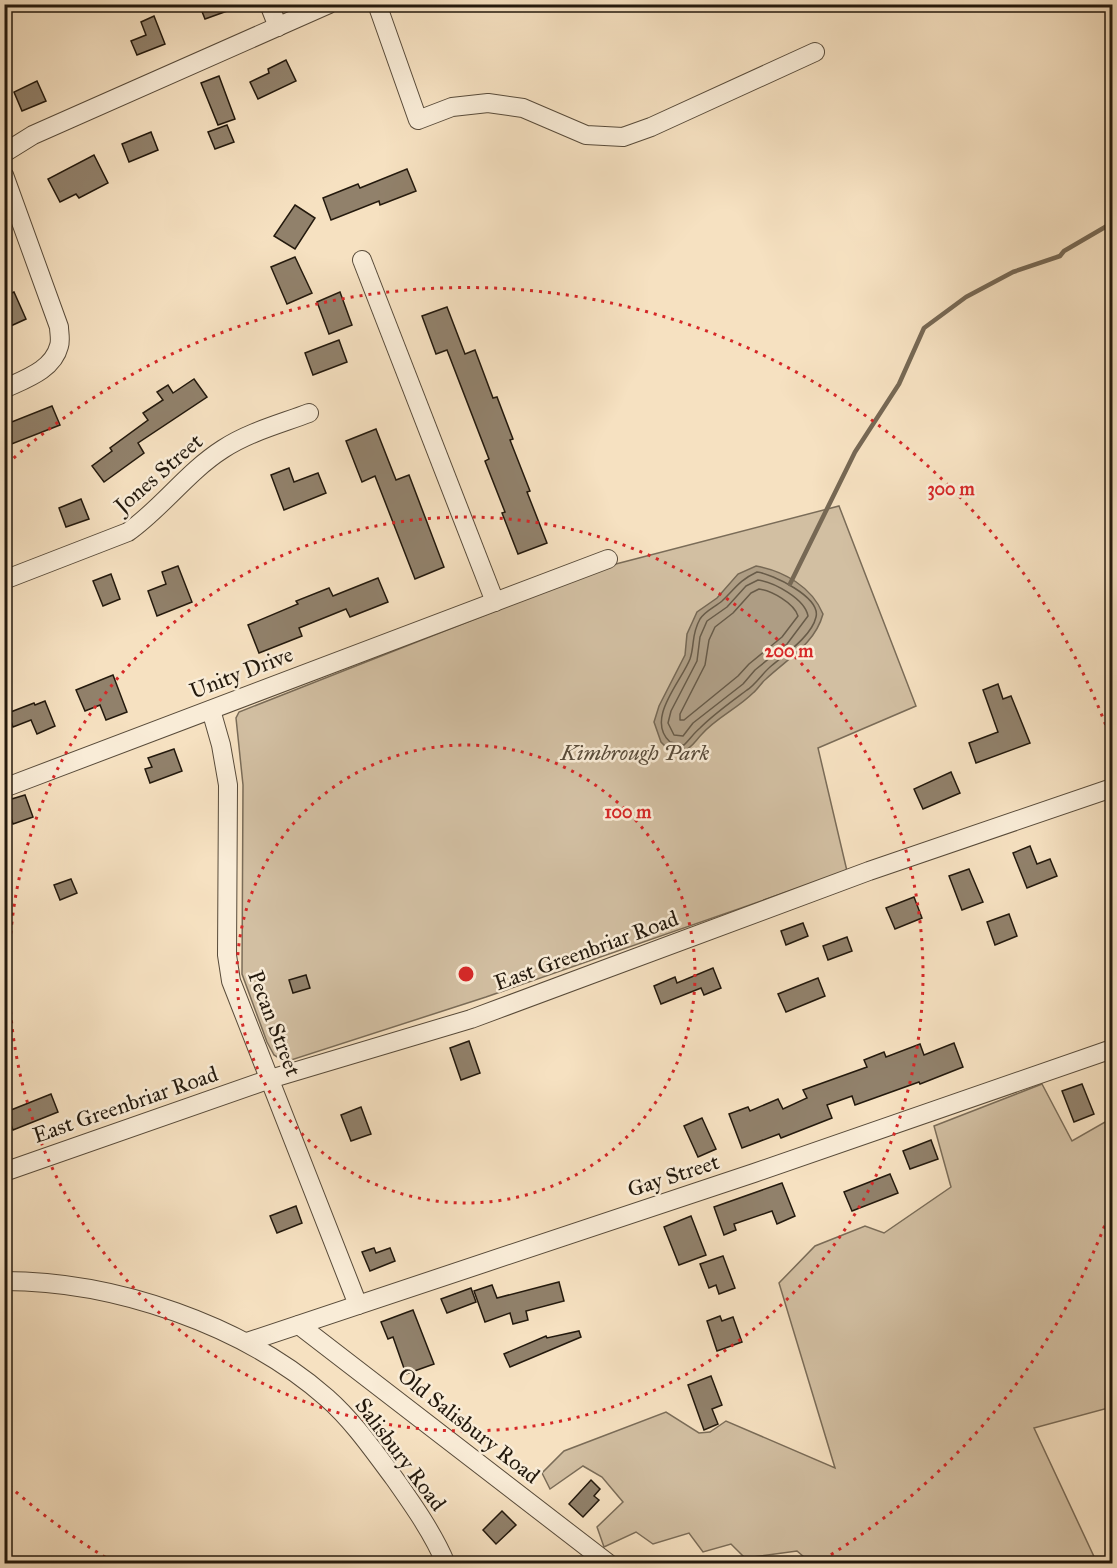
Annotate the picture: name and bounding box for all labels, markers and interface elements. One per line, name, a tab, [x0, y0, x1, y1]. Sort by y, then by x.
street label: Jones Street	[107, 428, 208, 520]
text: 300 m	[927, 478, 975, 501]
street label: Unity Drive	[186, 640, 297, 704]
text: 200 m	[765, 640, 814, 662]
park label: Kimbrough Park	[560, 739, 709, 766]
text: 100 m	[605, 801, 652, 823]
street label: East Greenbriar Road	[490, 905, 682, 996]
centre of rings	[456, 964, 476, 984]
street label: Pecan Street	[242, 966, 307, 1080]
street label: East Greenbriar Road	[29, 1060, 221, 1149]
street label: Gay Street	[624, 1148, 723, 1203]
street label: Old Salisbury Road	[393, 1361, 545, 1489]
street label: Salisbury Road	[350, 1392, 452, 1516]

